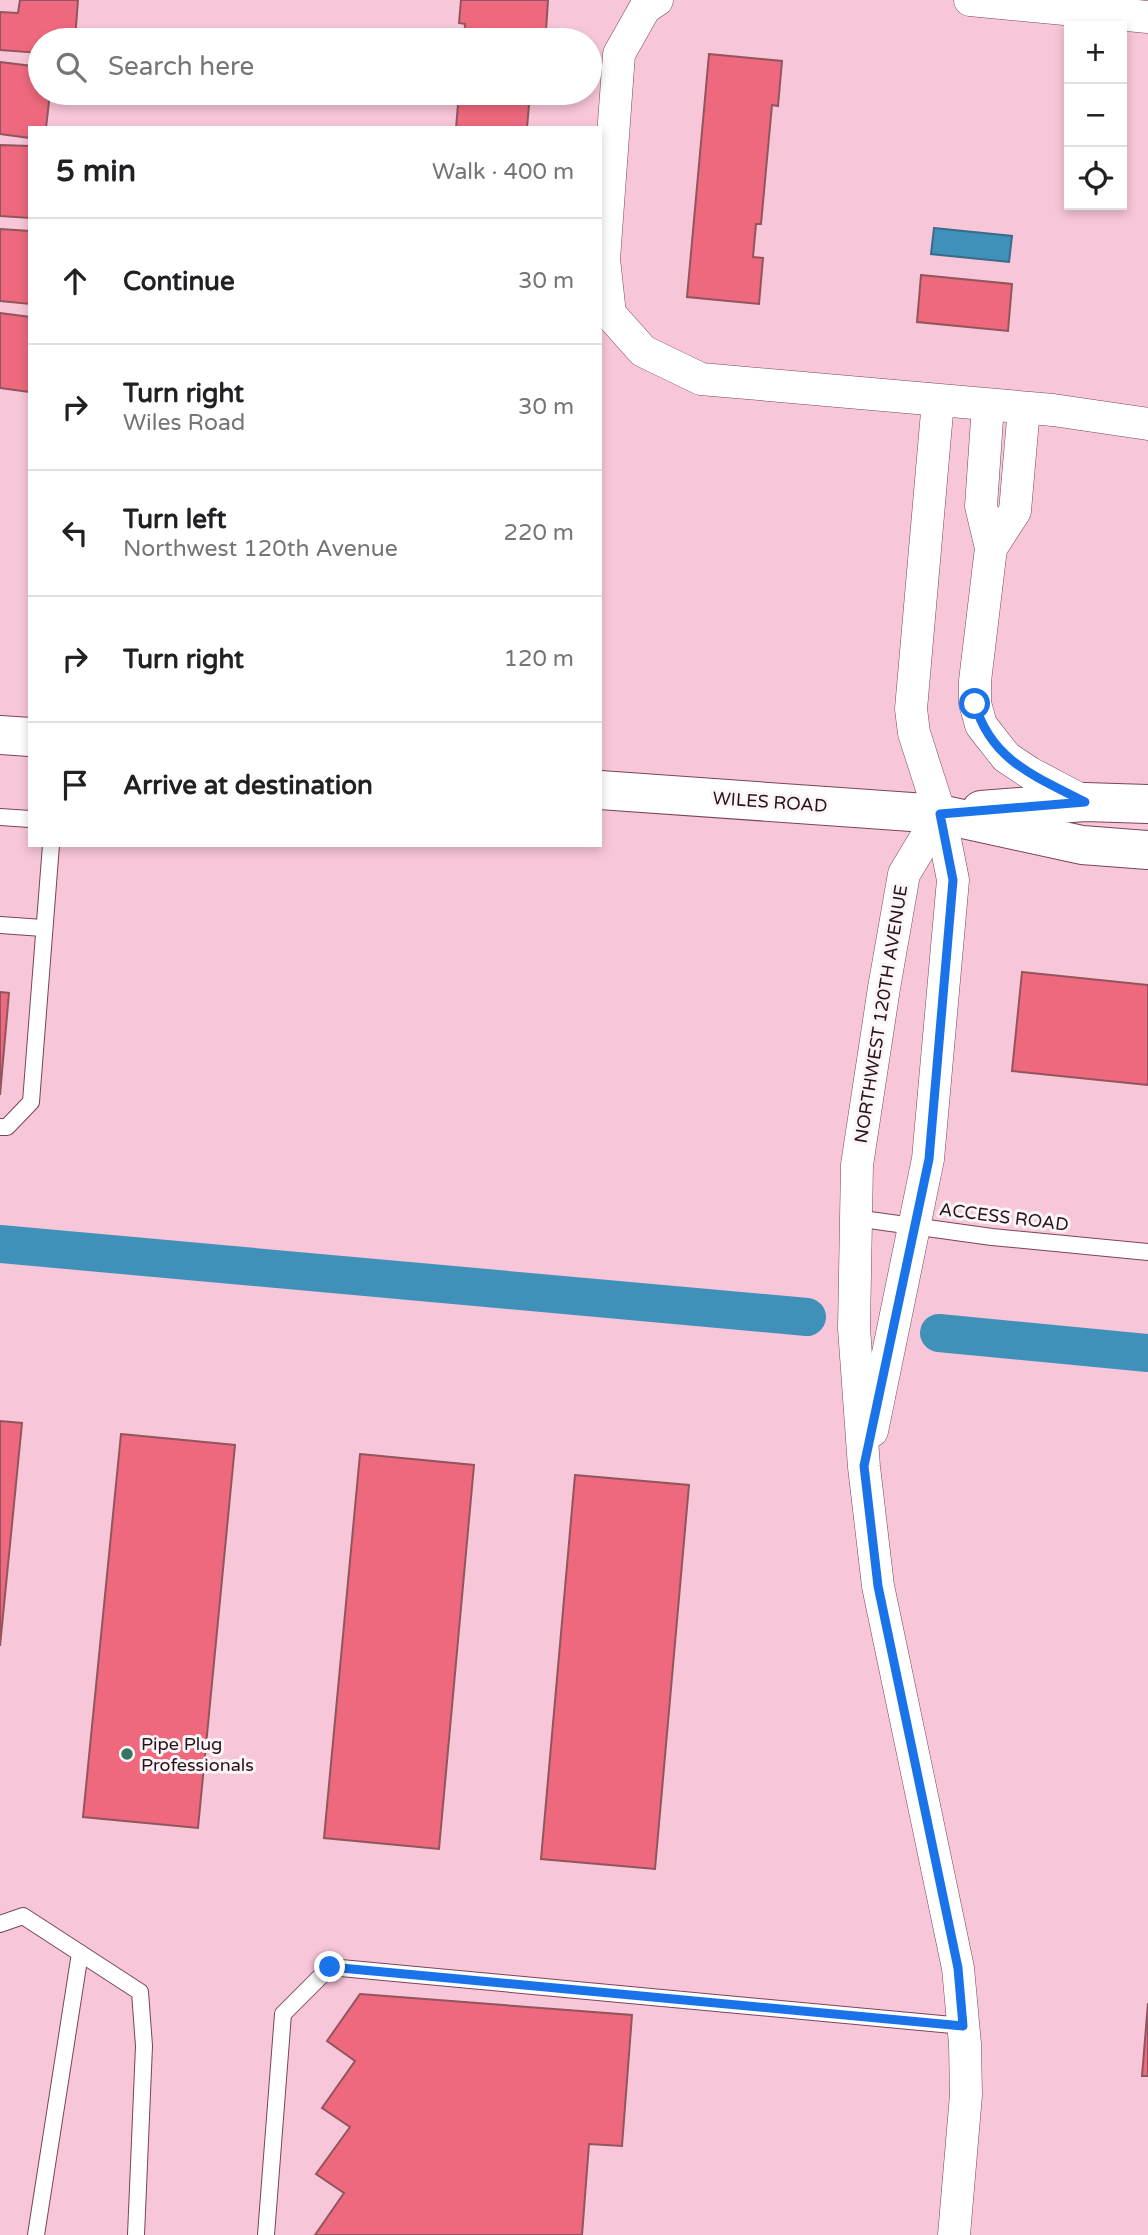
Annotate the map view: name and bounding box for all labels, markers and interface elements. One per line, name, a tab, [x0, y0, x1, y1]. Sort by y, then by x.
map controls	[1064, 21, 1127, 210]
button: +	[1064, 21, 1127, 84]
search box	[28, 28, 602, 105]
icon: search	[52, 48, 90, 86]
text: Search here	[108, 51, 254, 82]
button: −	[1064, 84, 1127, 147]
button: locate	[1064, 147, 1127, 210]
text: 5 min	[56, 153, 136, 190]
text: Walk · 400 m	[432, 158, 574, 186]
icon: ahead	[56, 262, 94, 300]
text: Continue	[123, 266, 235, 297]
text: 30 m	[518, 267, 574, 295]
text: Turn right	[123, 378, 244, 409]
icon: right	[56, 388, 94, 426]
text: 30 m	[518, 393, 574, 421]
text: Wiles Road	[123, 409, 245, 437]
text: Turn left	[123, 504, 226, 535]
icon: left	[56, 514, 94, 552]
text: 220 m	[504, 519, 574, 547]
text: Northwest 120th Avenue	[123, 535, 398, 563]
icon: right	[56, 640, 94, 678]
text: Turn right	[123, 644, 244, 675]
text: 120 m	[504, 645, 574, 673]
route start	[959, 688, 990, 719]
icon: arrive	[56, 766, 94, 804]
text: Arrive at destination	[123, 770, 373, 801]
street label: WILES ROAD	[712, 787, 828, 817]
street label: NORTHWEST 120TH AVENUE	[850, 883, 912, 1145]
street label: ACCESS ROAD	[938, 1198, 1070, 1236]
place label: Pipe Plug Professionals	[141, 1733, 254, 1776]
marker: Pipe Plug Professionals	[119, 1746, 135, 1762]
route end	[314, 1951, 345, 1982]

